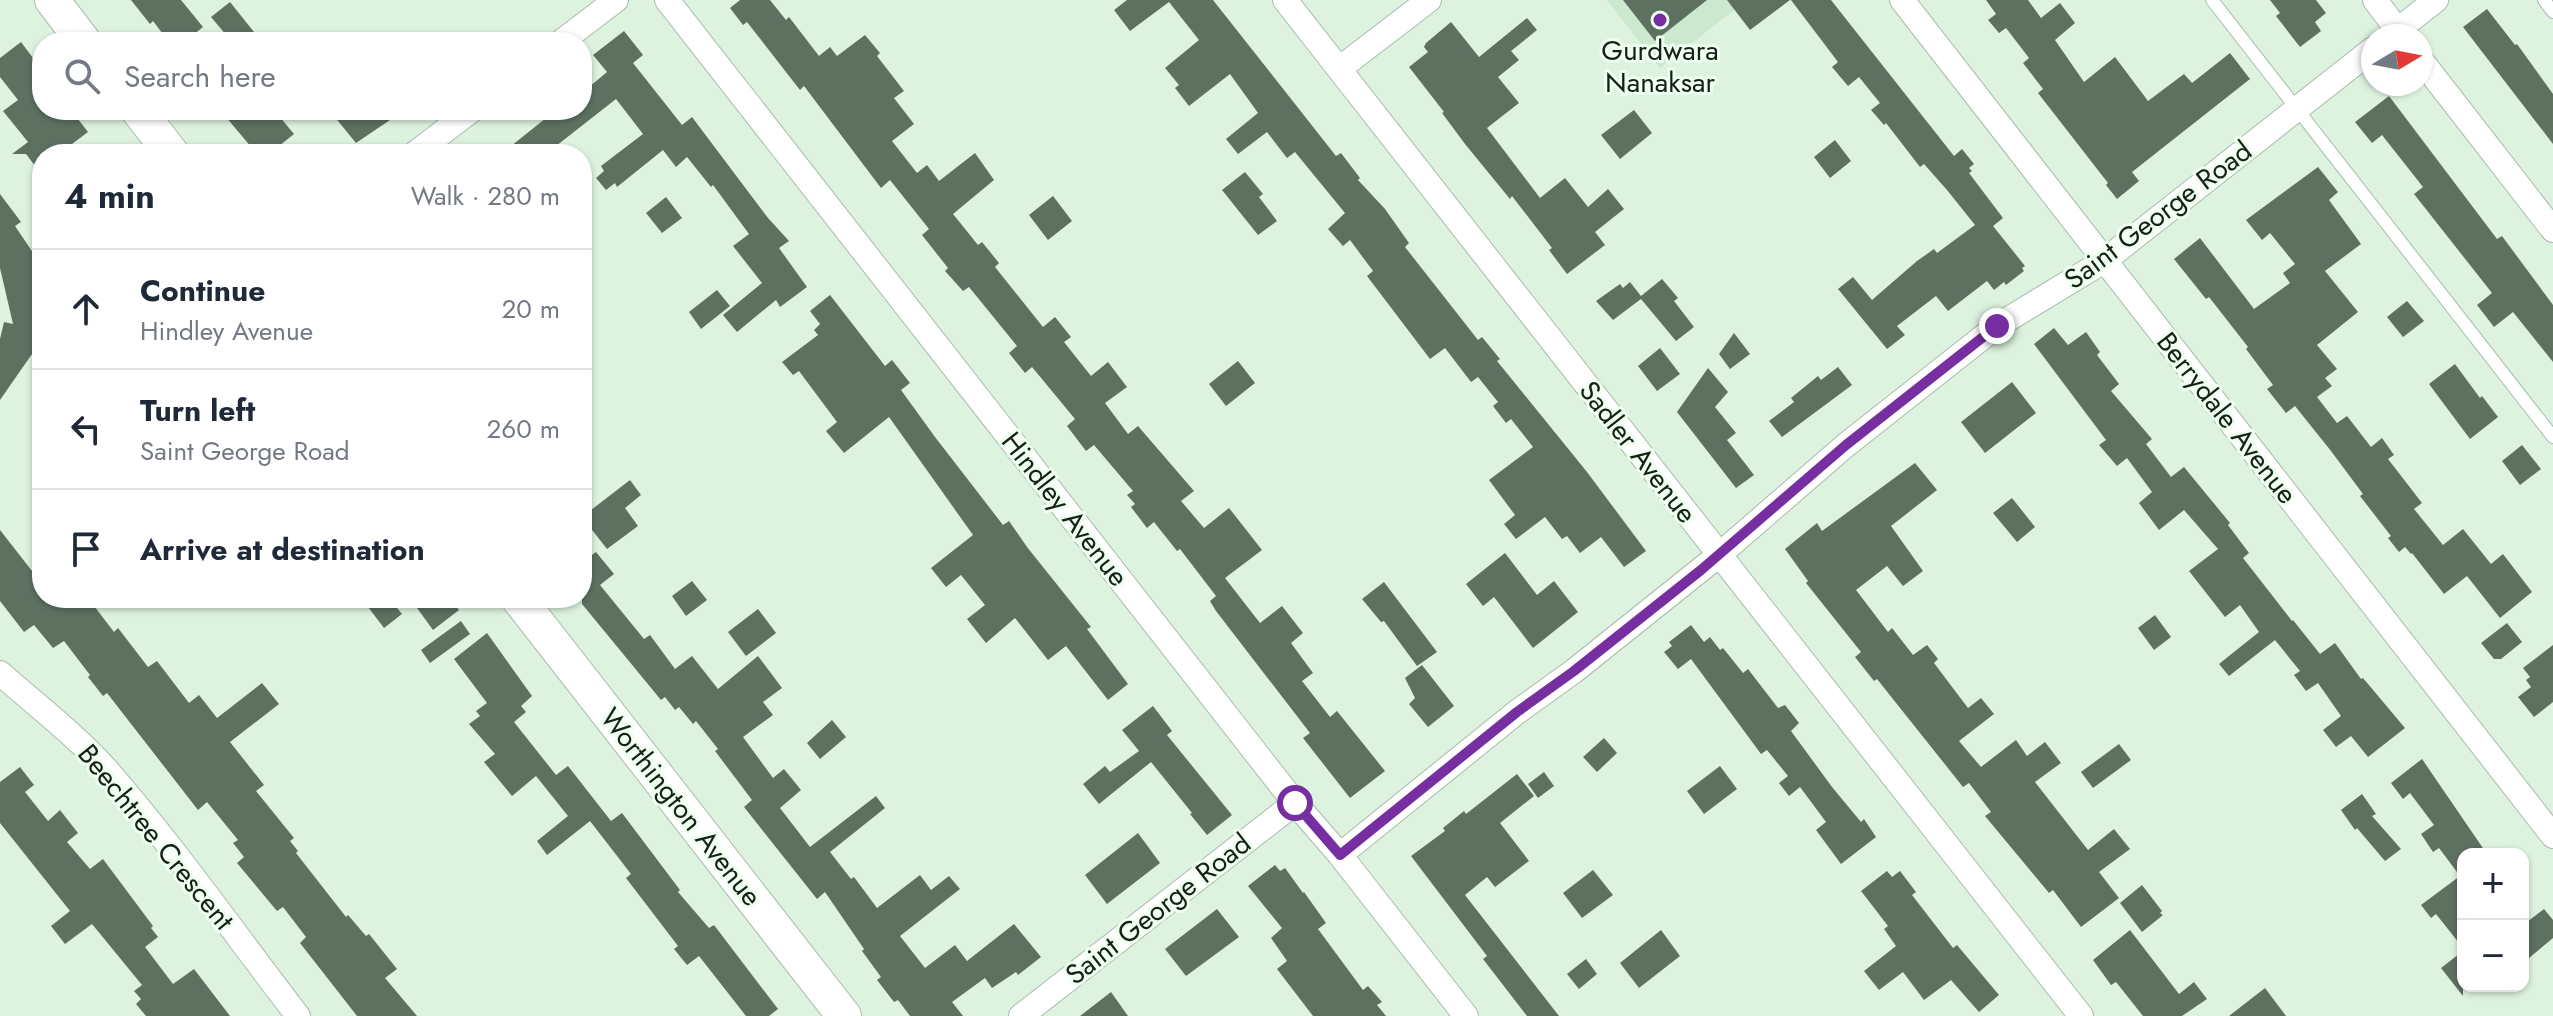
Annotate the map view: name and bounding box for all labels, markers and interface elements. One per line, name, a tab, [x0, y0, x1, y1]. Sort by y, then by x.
marker: Gurdwara Nanaksar	[1651, 11, 1669, 29]
north arrow	[2361, 24, 2433, 96]
place label: Gurdwara Nanaksar	[1601, 30, 1719, 103]
search box	[32, 32, 592, 120]
icon: search	[60, 54, 104, 98]
text: Search here	[124, 55, 276, 98]
street label: Saint George Road	[2056, 131, 2260, 299]
text: 4 min	[64, 172, 155, 221]
text: Walk · 280 m	[411, 177, 560, 215]
text: Continue	[140, 269, 266, 312]
icon: ahead	[64, 287, 108, 331]
text: 20 m	[502, 290, 560, 328]
route end	[1979, 308, 2015, 344]
text: Hindley Avenue	[140, 312, 313, 350]
street label: Berrydale Avenue	[2147, 323, 2307, 513]
street label: Sadler Avenue	[1569, 372, 1707, 532]
text: Turn left	[140, 389, 255, 432]
icon: left	[64, 407, 108, 451]
text: 260 m	[487, 410, 560, 448]
street label: Hindley Avenue	[991, 423, 1139, 595]
text: Saint George Road	[140, 432, 350, 470]
icon: arrive	[64, 527, 108, 571]
text: Arrive at destination	[140, 528, 425, 571]
street label: Worthington Avenue	[590, 699, 772, 915]
street label: Beechtree Crescent	[68, 735, 244, 939]
route start	[1277, 785, 1313, 821]
street label: Saint George Road	[1056, 823, 1260, 995]
map controls	[2457, 848, 2529, 992]
button: +	[2457, 848, 2529, 920]
button: −	[2457, 920, 2529, 992]

